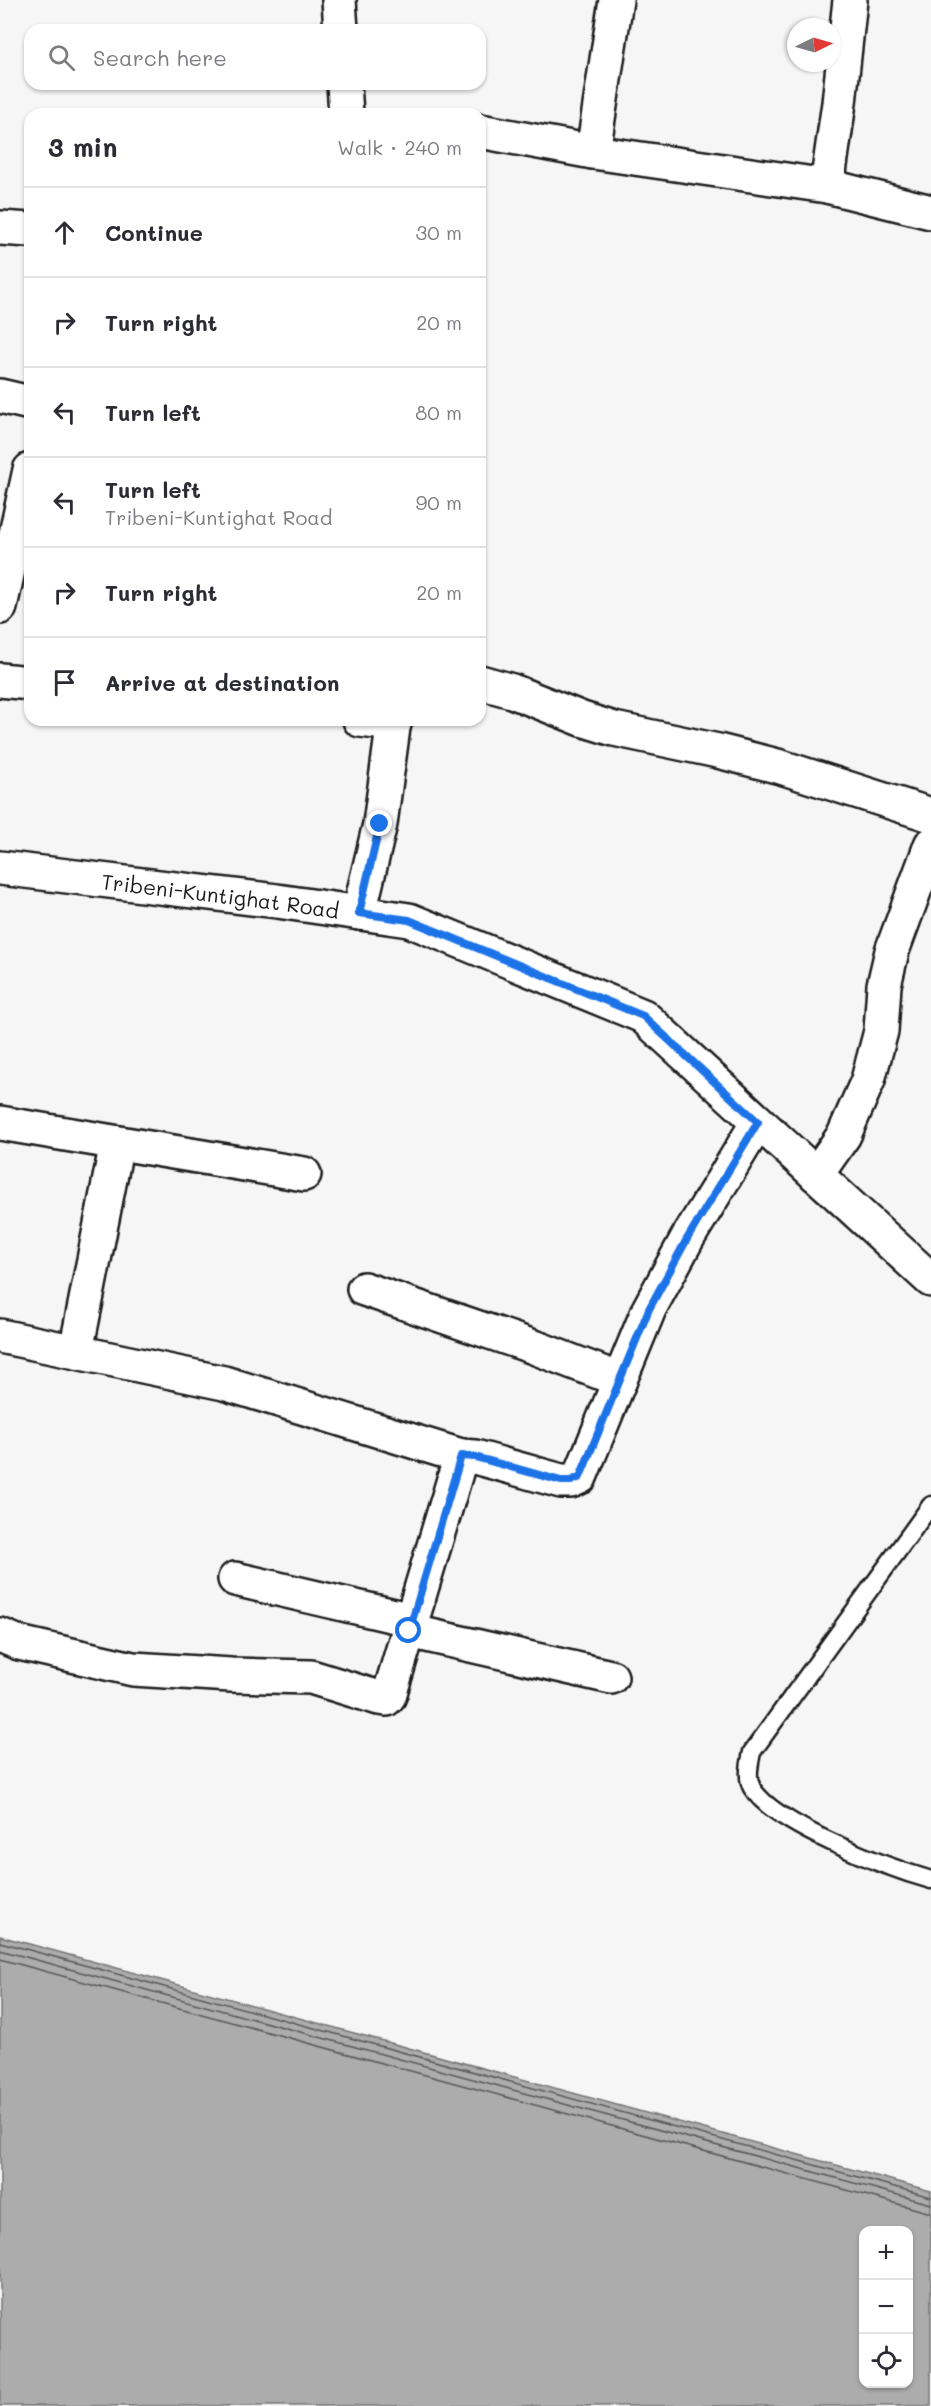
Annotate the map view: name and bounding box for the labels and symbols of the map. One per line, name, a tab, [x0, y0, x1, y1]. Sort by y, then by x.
north arrow	[787, 18, 841, 72]
route end	[366, 810, 392, 836]
street label: Tribeni-Kuntighat Road	[100, 867, 341, 923]
route start	[395, 1617, 421, 1643]

